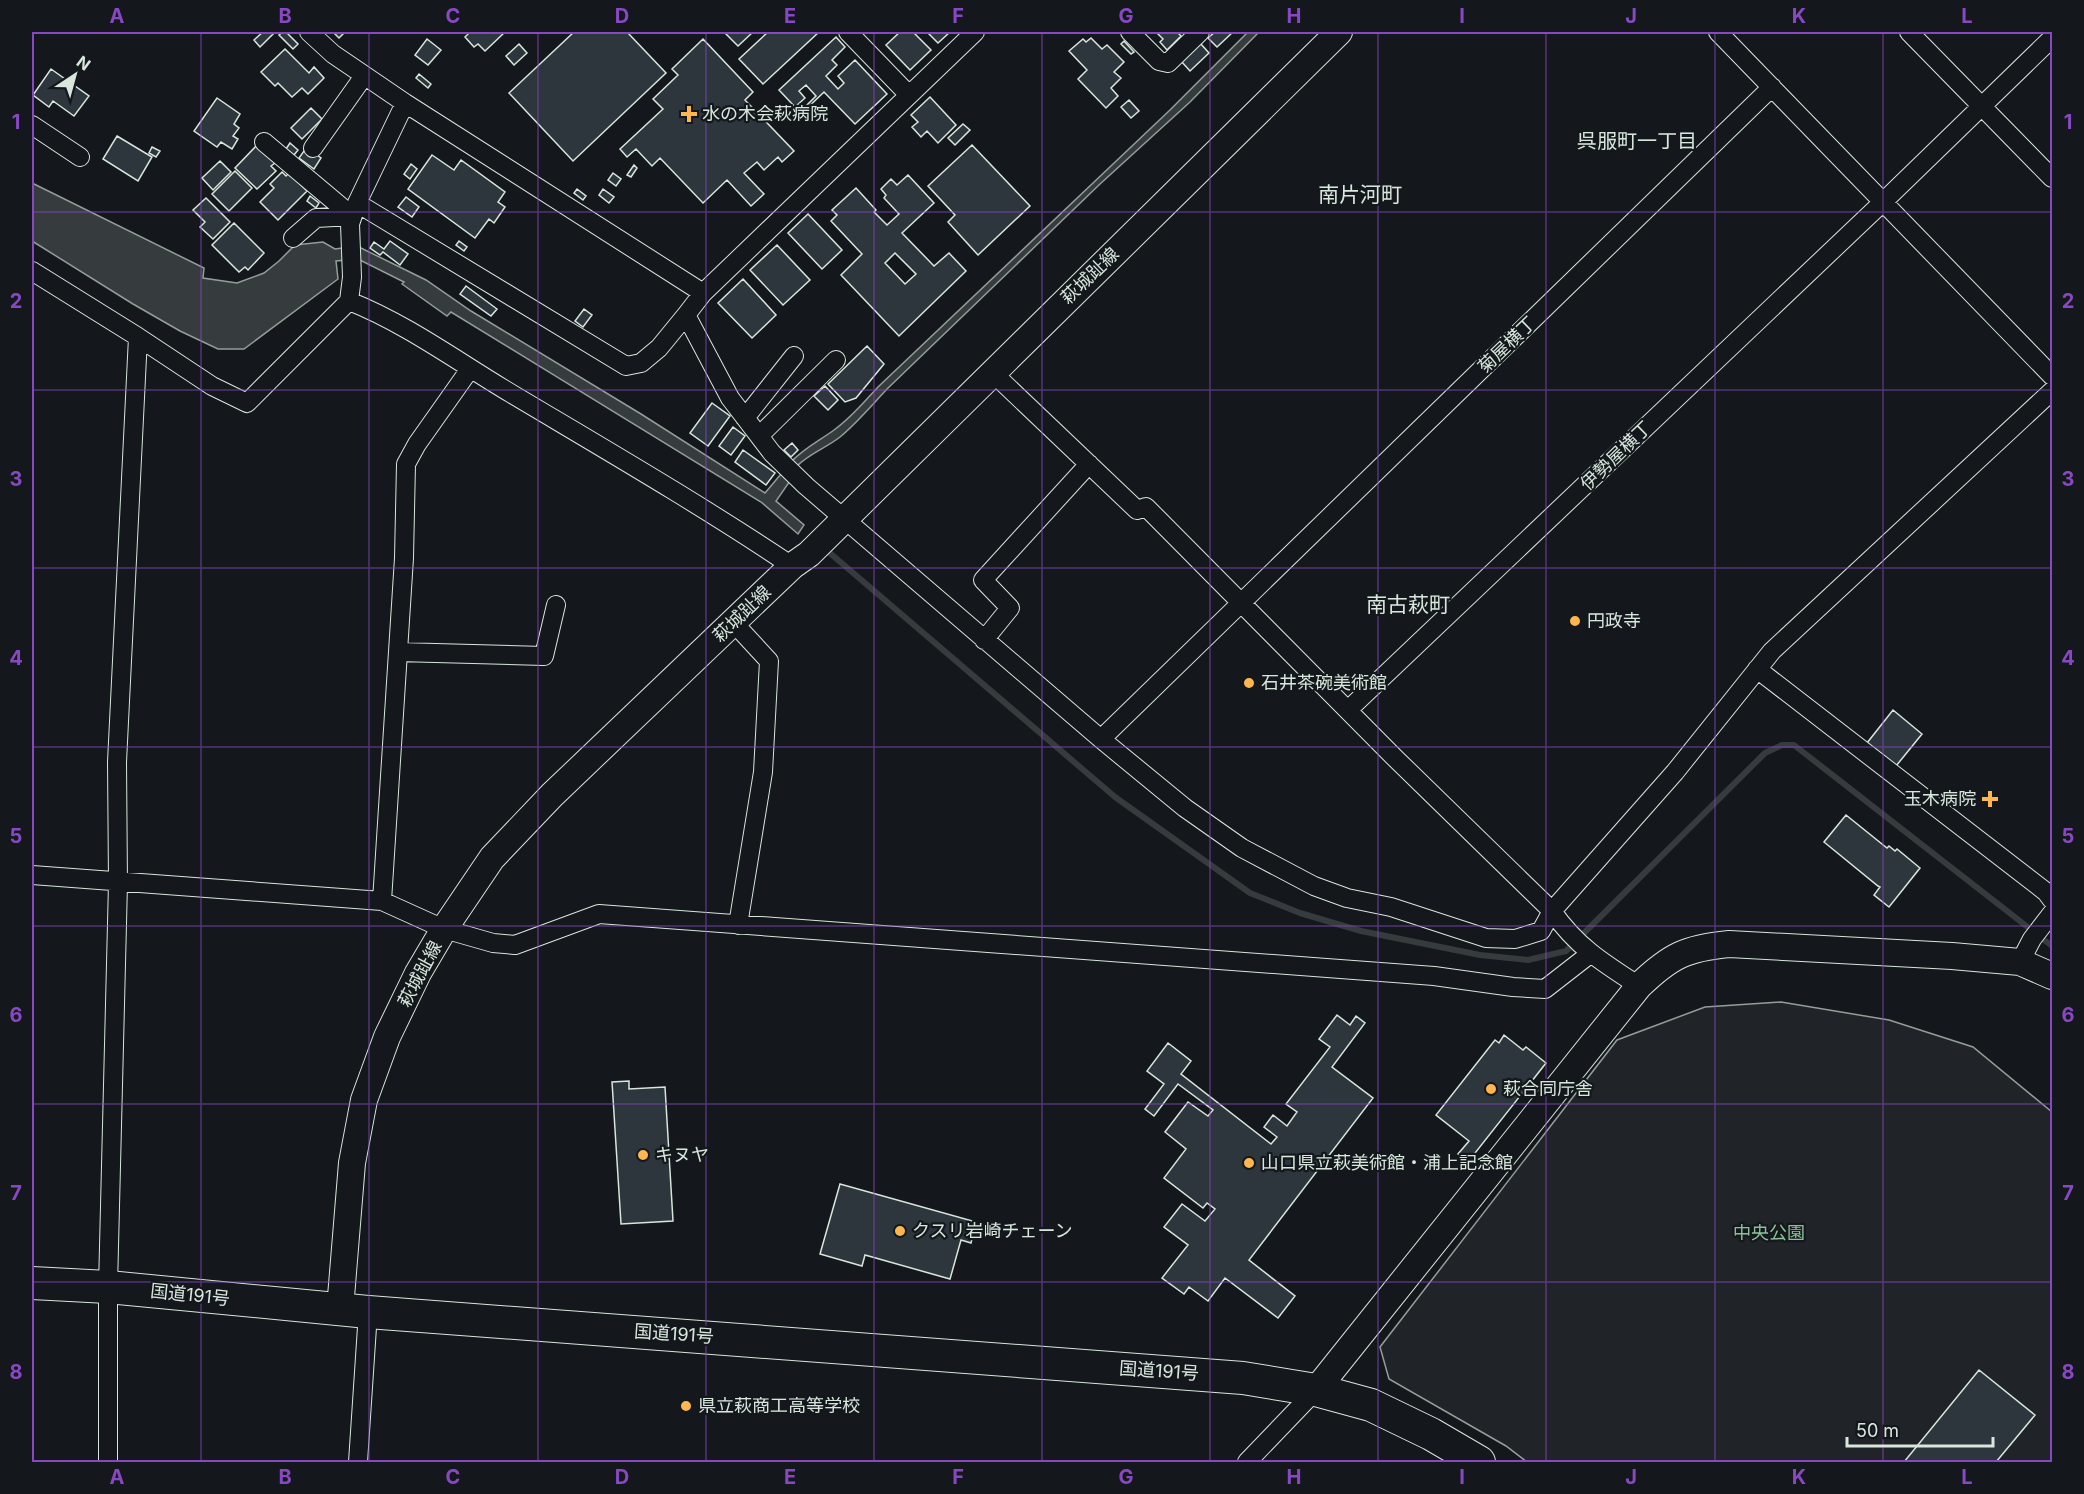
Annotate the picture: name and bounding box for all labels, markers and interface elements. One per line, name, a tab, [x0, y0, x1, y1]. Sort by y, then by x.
text: A	[110, 4, 125, 28]
text: B	[278, 4, 292, 28]
text: C	[446, 4, 460, 28]
text: D	[615, 4, 629, 28]
text: E	[784, 4, 796, 28]
text: F	[952, 4, 964, 28]
text: G	[1118, 4, 1134, 28]
text: H	[1287, 4, 1301, 28]
text: I	[1459, 4, 1465, 28]
text: J	[1625, 4, 1637, 28]
text: K	[1792, 4, 1806, 28]
text: L	[1961, 4, 1973, 28]
north arrow	[45, 45, 105, 105]
text: N	[73, 51, 95, 75]
place label: 水の木会萩病院	[702, 103, 828, 124]
marker: 水の木会萩病院	[680, 105, 698, 123]
text: 1	[12, 110, 20, 134]
text: 1	[2064, 110, 2072, 134]
district label: 呉服町一丁目	[1577, 129, 1697, 153]
district label: 南片河町	[1318, 182, 1402, 207]
street label: 萩城趾線	[1056, 243, 1123, 308]
text: 2	[10, 289, 22, 313]
text: 2	[2062, 289, 2074, 313]
street label: 菊屋横丁	[1473, 312, 1540, 377]
street label: 伊勢屋横丁	[1576, 417, 1655, 494]
text: 3	[10, 467, 22, 491]
text: 3	[2062, 467, 2074, 491]
street label: 萩城趾線	[708, 581, 775, 646]
district label: 南古萩町	[1366, 592, 1450, 617]
place label: 円政寺	[1587, 610, 1641, 631]
marker: 円政寺	[1568, 614, 1582, 628]
text: 4	[9, 646, 23, 670]
text: 4	[2061, 646, 2075, 670]
place label: 石井茶碗美術館	[1261, 672, 1387, 693]
marker: 石井茶碗美術館	[1242, 676, 1256, 690]
place label: 玉木病院	[1904, 788, 1976, 809]
marker: 玉木病院	[1981, 790, 1999, 808]
text: 5	[10, 824, 22, 848]
text: 5	[2062, 824, 2074, 848]
street label: 萩城趾線	[393, 937, 446, 1010]
text: 6	[10, 1003, 23, 1027]
text: 6	[2062, 1003, 2075, 1027]
place label: 萩合同庁舎	[1503, 1078, 1593, 1099]
marker: 萩合同庁舎	[1484, 1082, 1498, 1096]
place label: キヌヤ	[655, 1144, 709, 1165]
marker: キヌヤ	[636, 1148, 650, 1162]
place label: 山口県立萩美術館・浦上記念館	[1261, 1152, 1513, 1173]
marker: 山口県立萩美術館・浦上記念館	[1242, 1156, 1256, 1170]
text: 7	[10, 1181, 22, 1205]
text: 7	[2062, 1181, 2074, 1205]
place label: クスリ岩崎チェーン	[912, 1220, 1073, 1241]
park label: 中央公園	[1733, 1222, 1805, 1243]
marker: クスリ岩崎チェーン	[893, 1224, 907, 1238]
street label: 国道191号	[149, 1280, 231, 1309]
street label: 国道191号	[633, 1320, 715, 1347]
street label: 国道191号	[1118, 1357, 1200, 1384]
text: 8	[9, 1360, 23, 1384]
text: 8	[2061, 1360, 2075, 1384]
place label: 県立萩商工高等学校	[698, 1395, 860, 1416]
marker: 県立萩商工高等学校	[679, 1399, 693, 1413]
scale bar	[1847, 1410, 1992, 1448]
text: 50 m	[1856, 1420, 1899, 1441]
text: A	[110, 1465, 125, 1489]
text: B	[278, 1465, 292, 1489]
text: C	[446, 1465, 460, 1489]
text: D	[615, 1465, 629, 1489]
text: E	[784, 1465, 796, 1489]
text: F	[952, 1465, 964, 1489]
text: G	[1118, 1465, 1134, 1489]
text: H	[1287, 1465, 1301, 1489]
text: I	[1459, 1465, 1465, 1489]
text: J	[1625, 1465, 1637, 1489]
text: K	[1792, 1465, 1806, 1489]
text: L	[1961, 1465, 1973, 1489]

